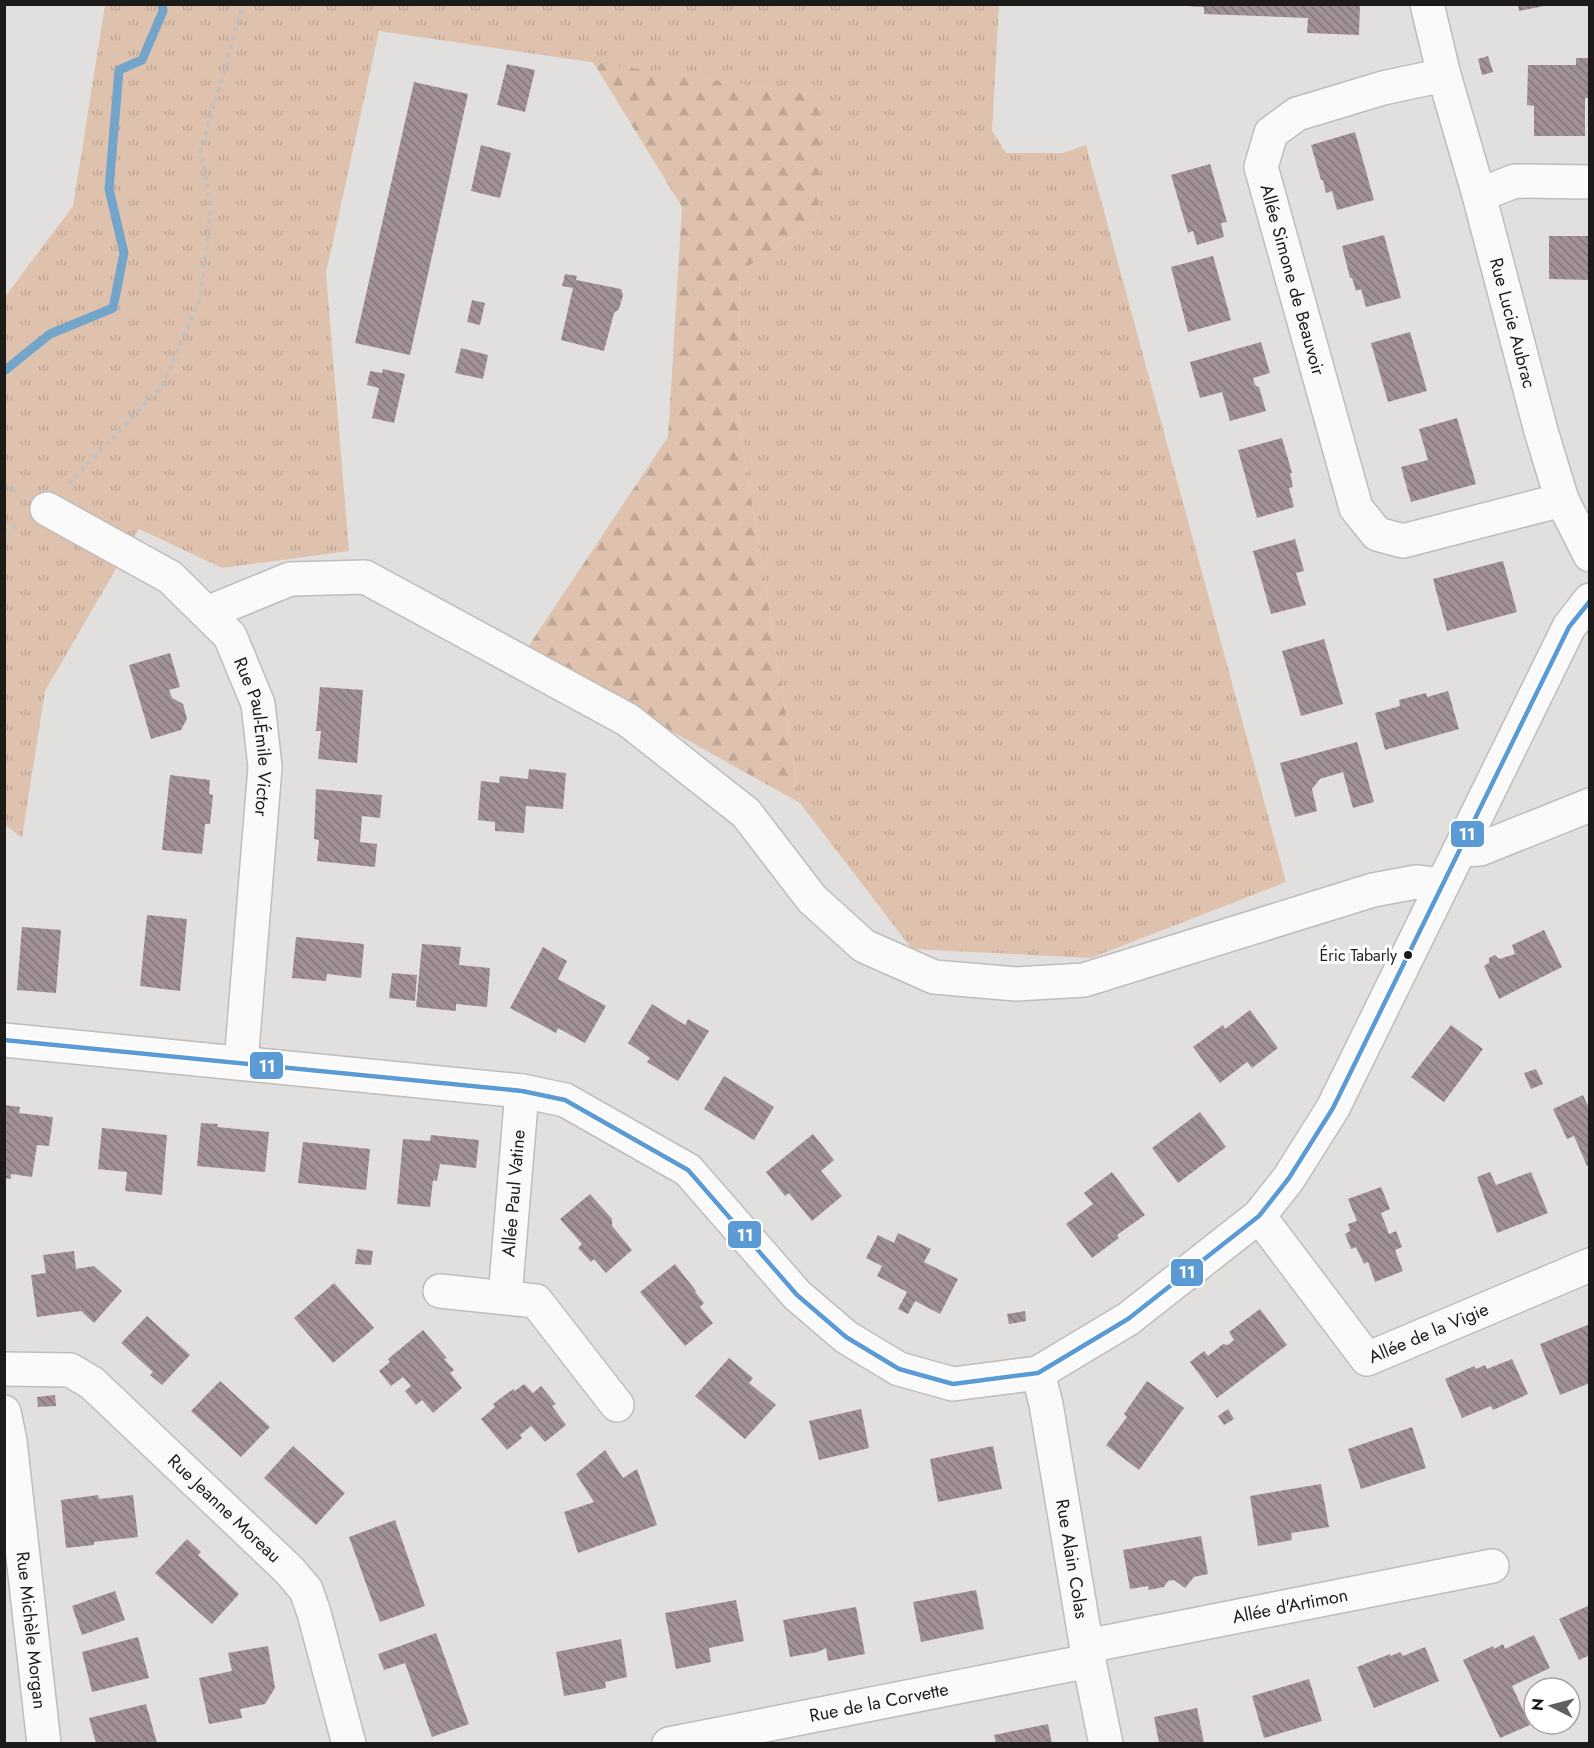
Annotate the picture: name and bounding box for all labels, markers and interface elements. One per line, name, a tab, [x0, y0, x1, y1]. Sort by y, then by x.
street label: Allée Simone de Beauvoir	[1253, 181, 1332, 379]
street label: Rue Lucie Aubrac	[1483, 255, 1542, 391]
street label: Rue Paul-Émile Victor	[227, 653, 278, 818]
line badge: 11	[1450, 820, 1485, 848]
text: 11	[1459, 823, 1475, 846]
place label: Éric Tabarly	[1320, 944, 1398, 967]
marker: Éric Tabarly	[1402, 949, 1414, 961]
line badge: 11	[249, 1051, 284, 1080]
text: 11	[259, 1055, 275, 1078]
street label: Allée Paul Vatine	[495, 1129, 532, 1258]
line badge: 11	[727, 1220, 762, 1249]
text: 11	[737, 1224, 753, 1247]
line badge: 11	[1170, 1258, 1204, 1287]
text: 11	[1179, 1261, 1195, 1284]
street label: Allée de la Vigie	[1364, 1296, 1493, 1370]
street label: Rue Jeanne Moreau	[162, 1448, 287, 1569]
street label: Rue Alain Colas	[1049, 1497, 1095, 1621]
street label: Rue Michèle Morgan	[9, 1550, 53, 1710]
street label: Allée d'Artimon	[1230, 1582, 1350, 1630]
street label: Rue de la Corvette	[807, 1676, 951, 1729]
north arrow	[1522, 1676, 1582, 1736]
text: N	[1525, 1697, 1550, 1712]

